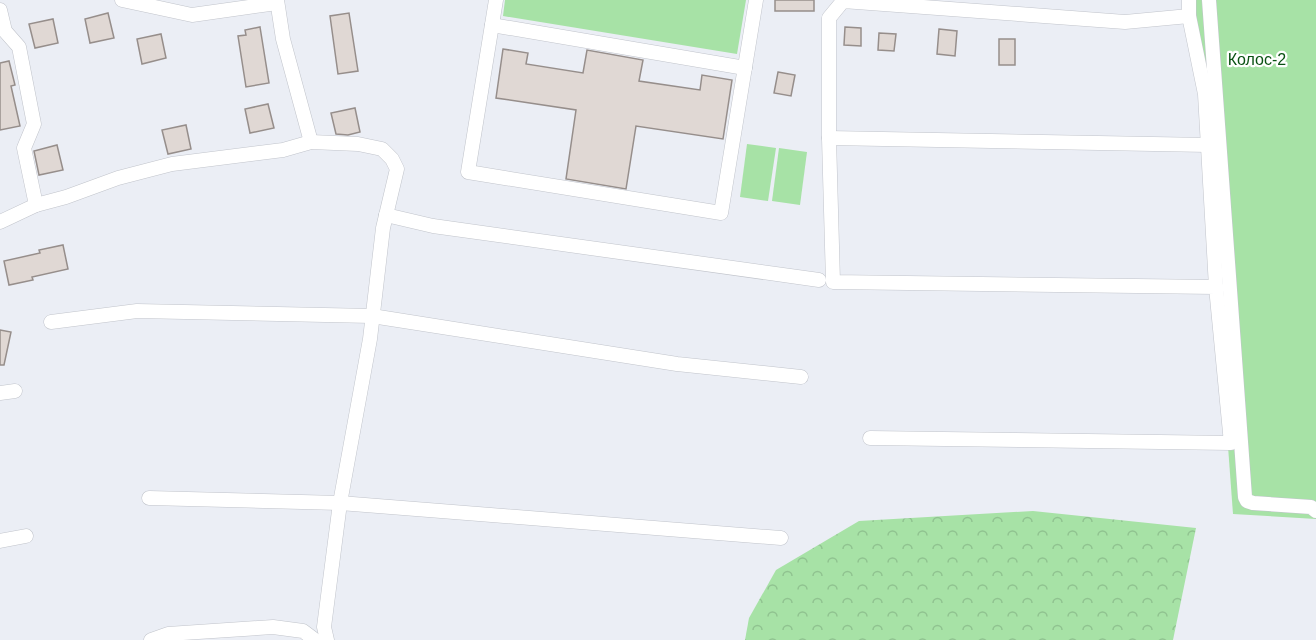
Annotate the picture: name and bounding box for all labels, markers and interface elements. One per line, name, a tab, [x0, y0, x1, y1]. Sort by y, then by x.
park label: Колос-2	[1228, 51, 1286, 68]

